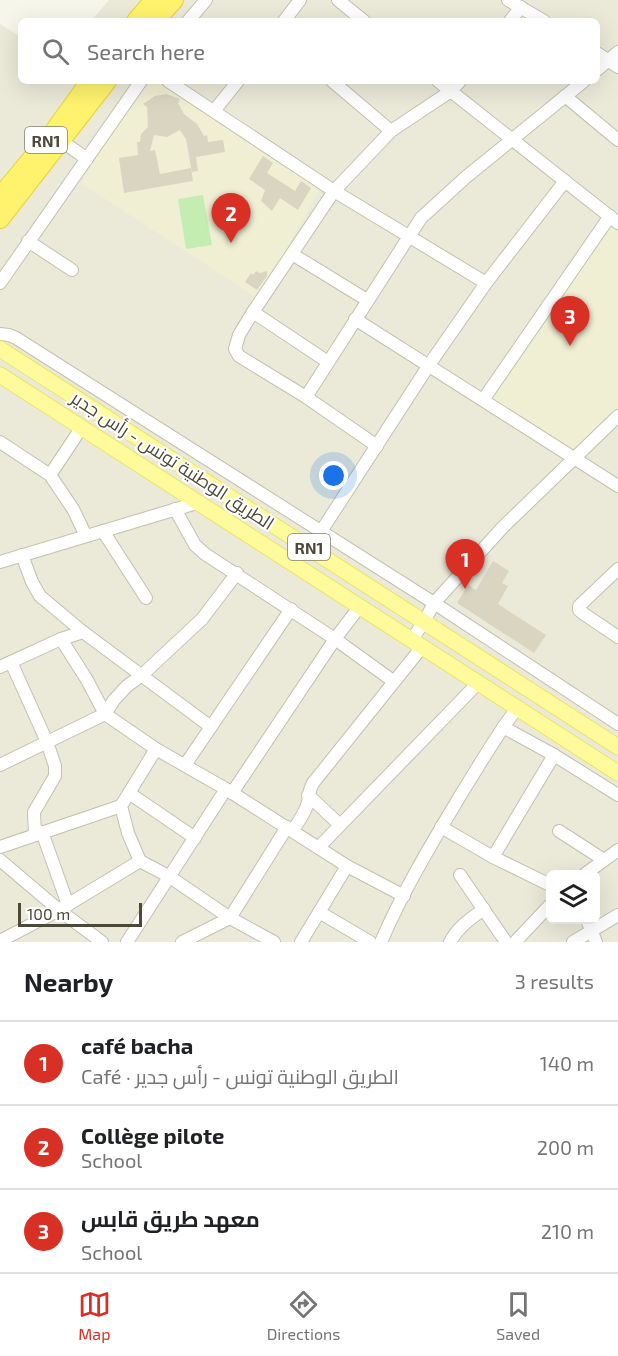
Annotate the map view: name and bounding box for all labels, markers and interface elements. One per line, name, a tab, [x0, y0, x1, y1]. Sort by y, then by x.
search box	[18, 18, 600, 84]
icon: search	[39, 35, 72, 68]
text: Search here	[87, 38, 205, 64]
road number: RN1	[25, 127, 67, 153]
pin: 2	[212, 194, 250, 243]
pin: 3	[550, 296, 590, 346]
street label: الطريق الوطنية تونس - رأس جدير	[66, 386, 279, 536]
your location	[319, 461, 348, 490]
road number: RN1	[288, 534, 330, 560]
pin: 1	[446, 540, 484, 589]
map controls	[546, 870, 600, 924]
button: layers	[546, 870, 600, 924]
scale bar	[18, 900, 142, 928]
text: 100 m	[27, 904, 70, 923]
text: Nearby	[24, 966, 113, 997]
text: 3 results	[515, 969, 594, 993]
text: café bacha	[81, 1032, 193, 1058]
text: 1	[39, 1051, 48, 1075]
text: 140 m	[540, 1051, 594, 1075]
text: Café · الطريق الوطنية تونس - رأس جدير	[81, 1064, 399, 1088]
text: Collège pilote	[81, 1122, 224, 1148]
text: 2	[38, 1135, 49, 1159]
text: 200 m	[537, 1135, 594, 1159]
text: School	[81, 1148, 142, 1172]
text: معهد طريق قابس	[81, 1205, 260, 1231]
text: 3	[38, 1219, 49, 1243]
text: 210 m	[541, 1219, 594, 1243]
text: School	[81, 1240, 142, 1264]
tab: Map	[78, 1288, 111, 1343]
tab: Directions	[267, 1288, 340, 1343]
tab: Saved	[496, 1288, 540, 1343]

